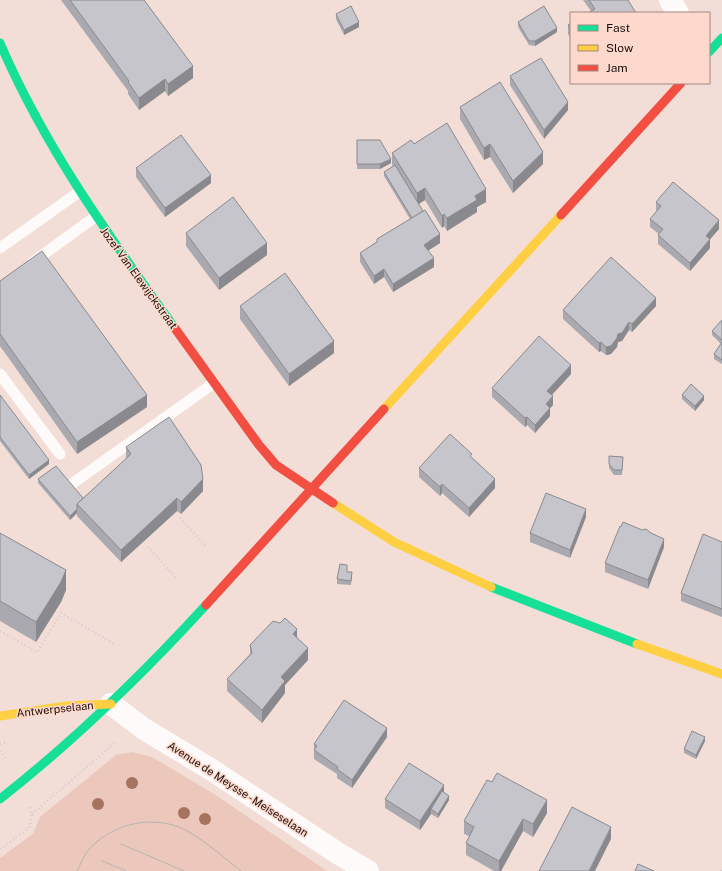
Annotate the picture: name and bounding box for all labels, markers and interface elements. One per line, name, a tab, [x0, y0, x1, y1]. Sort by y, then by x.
legend	[570, 12, 710, 84]
text: Fast	[606, 21, 631, 35]
text: Slow	[606, 41, 634, 55]
text: Jam	[606, 61, 628, 75]
street label: Jozef Van Elewijckstraat	[98, 225, 180, 331]
street label: Antwerpselaan	[16, 699, 94, 719]
street label: Avenue de Meysse - Meiseselaan	[166, 739, 310, 839]

